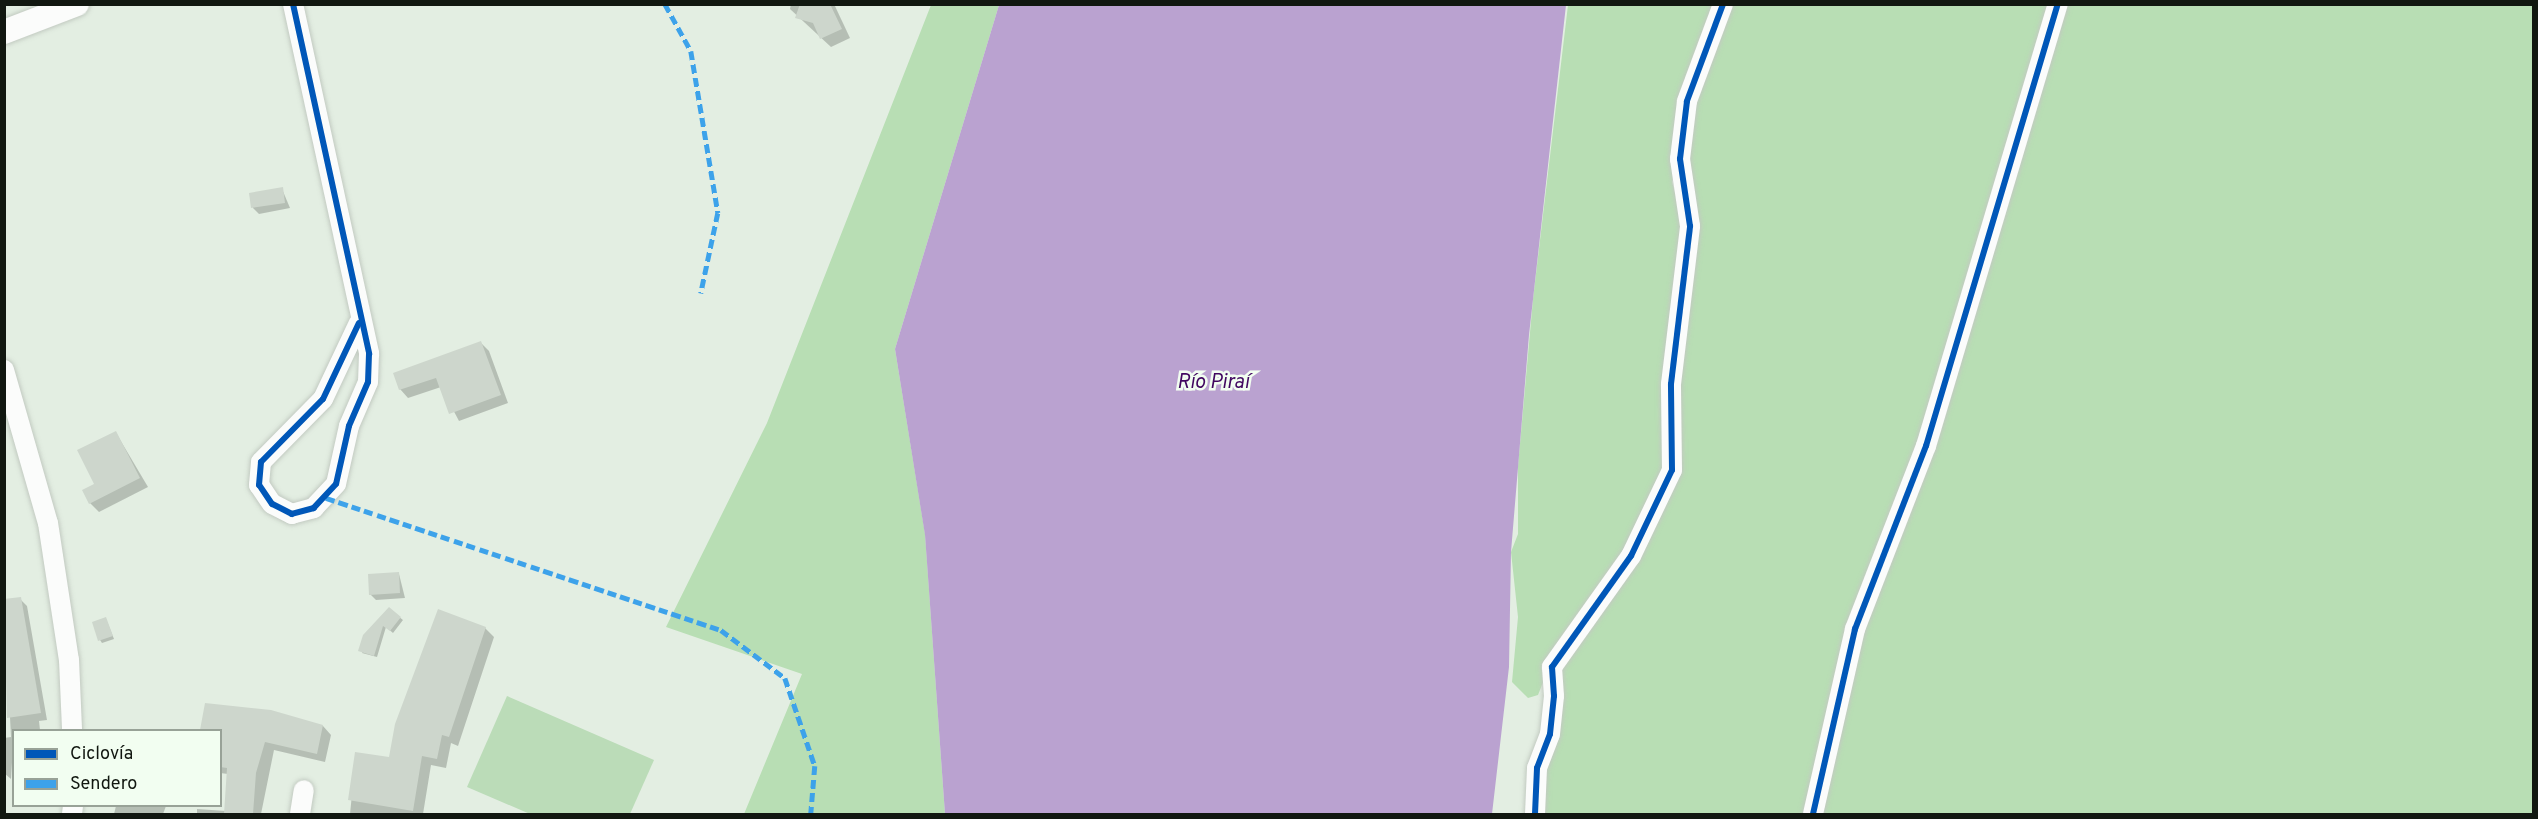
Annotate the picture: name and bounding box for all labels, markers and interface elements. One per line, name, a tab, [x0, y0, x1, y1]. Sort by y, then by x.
water label: Río Piraí	[1177, 371, 1249, 395]
legend	[12, 729, 222, 807]
text: Ciclovía	[70, 743, 133, 766]
text: Sendero	[70, 773, 137, 796]

